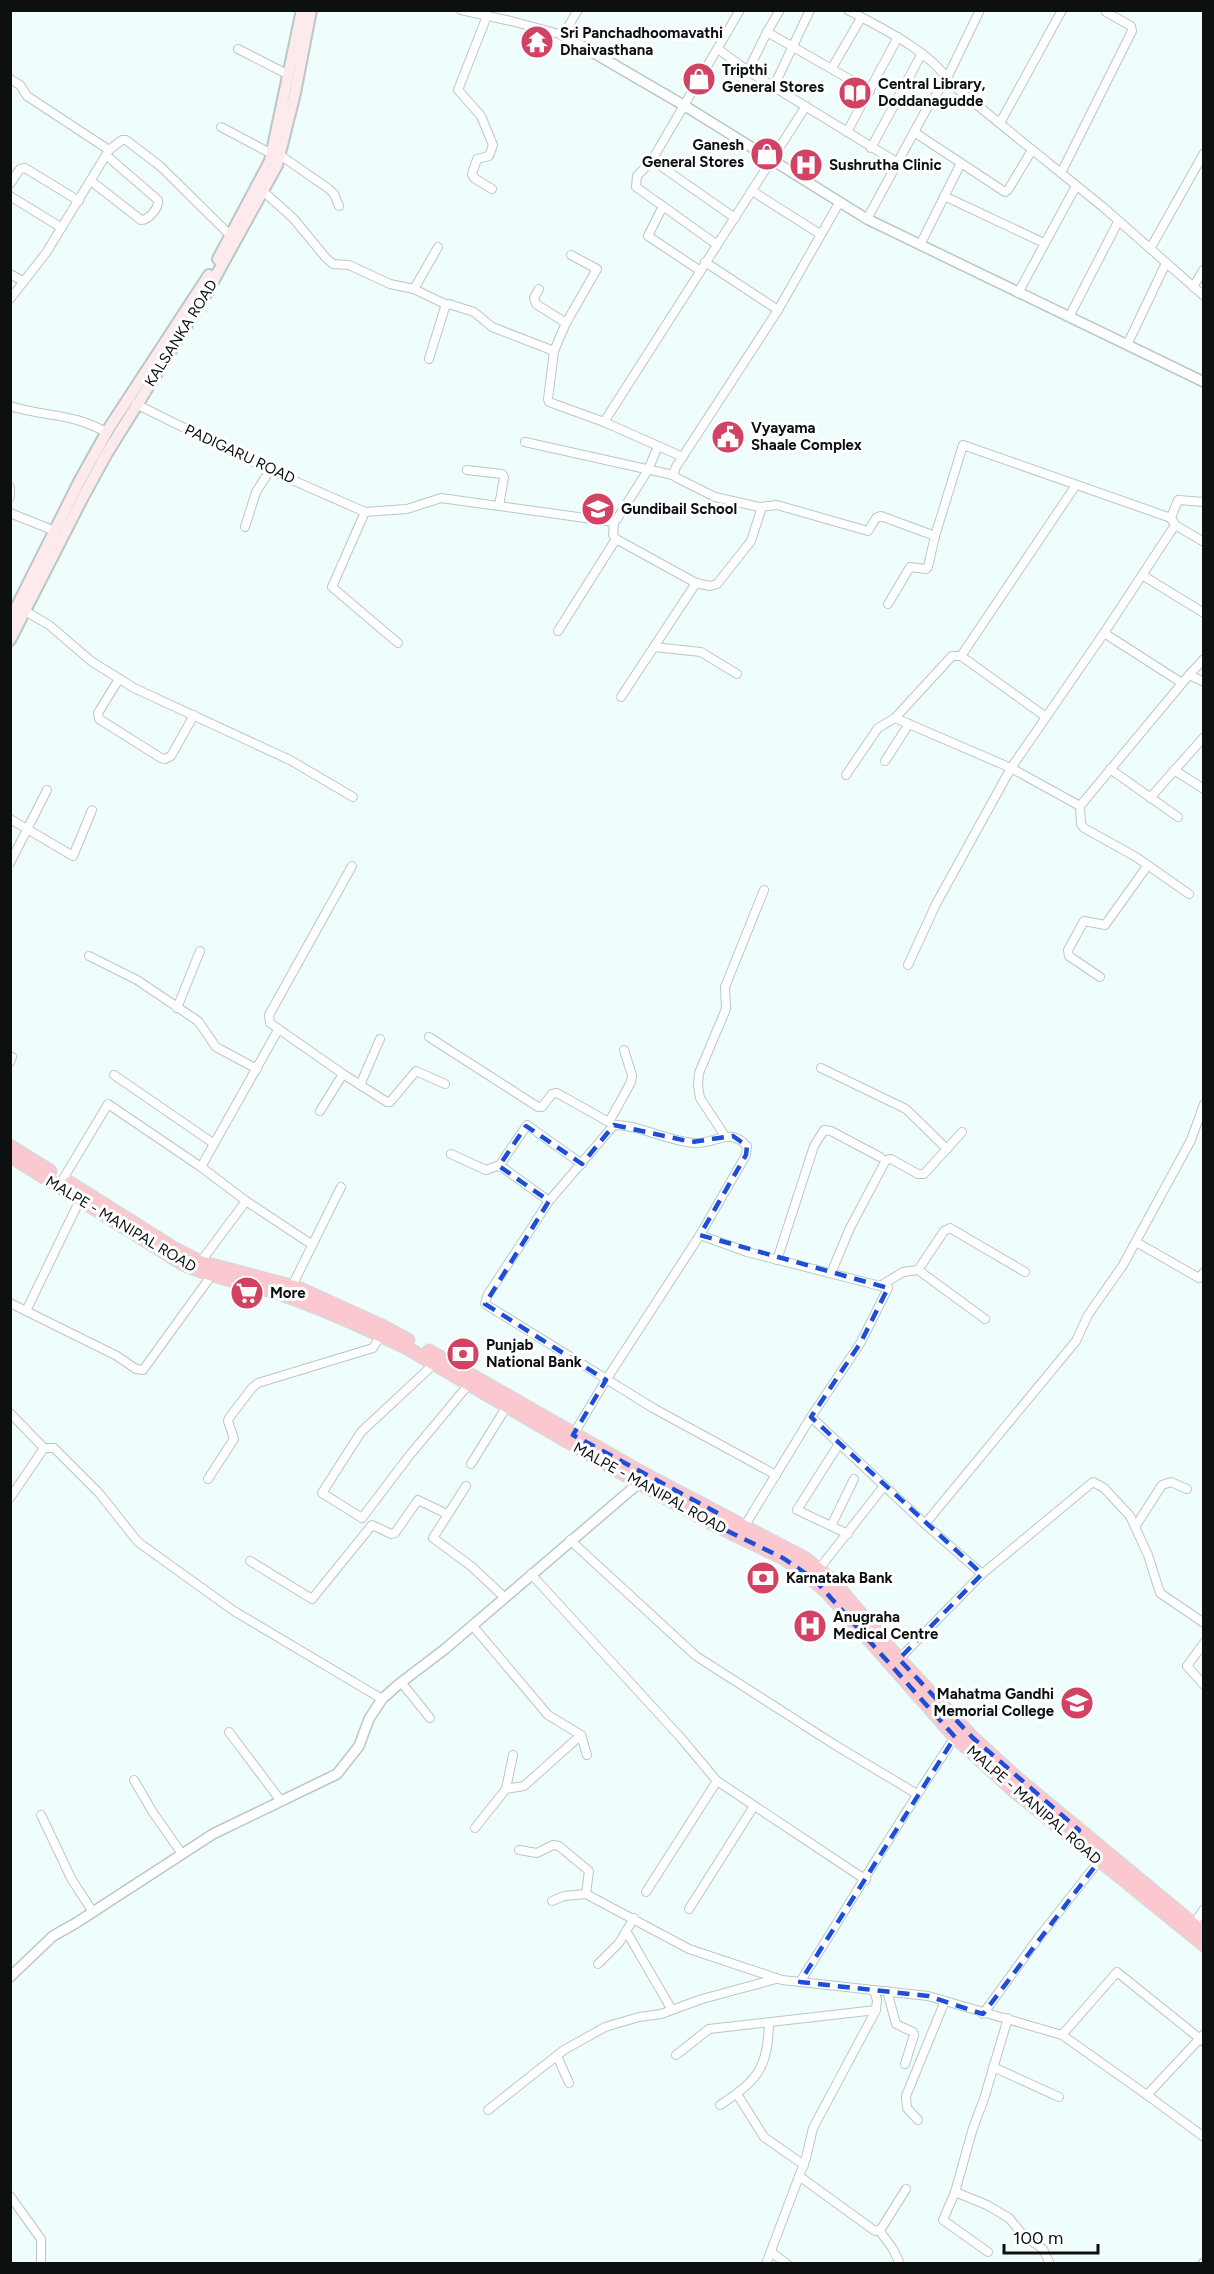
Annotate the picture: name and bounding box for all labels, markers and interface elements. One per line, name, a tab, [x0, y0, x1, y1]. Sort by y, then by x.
temple icon: Sri Panchadhoomavathi Dhaivasthana	[519, 24, 555, 60]
place label: Sri Panchadhoomavathi Dhaivasthana	[560, 24, 723, 59]
shop icon: Tripthi General Stores	[681, 61, 717, 97]
place label: Tripthi General Stores	[722, 61, 824, 96]
library icon: Central Library, Doddanagudde	[837, 75, 873, 111]
place label: Central Library, Doddanagudde	[878, 75, 986, 110]
place label: Ganesh General Stores	[642, 136, 744, 171]
shop icon: Ganesh General Stores	[749, 136, 785, 172]
hospital icon: Sushrutha Clinic	[788, 147, 824, 183]
place label: Sushrutha Clinic	[829, 156, 942, 174]
street label: KALSANKA ROAD	[141, 276, 221, 390]
public building icon: Vyayama Shaale Complex	[710, 419, 746, 455]
place label: Vyayama Shaale Complex	[751, 419, 862, 454]
street label: PADIGARU ROAD	[182, 421, 298, 487]
school or university icon: Gundibail School	[580, 491, 616, 527]
place label: Gundibail School	[621, 500, 737, 518]
street label: MALPE - MANIPAL ROAD	[43, 1172, 199, 1276]
supermarket icon: More	[229, 1275, 265, 1311]
place label: More	[270, 1284, 306, 1302]
bank icon: Punjab National Bank	[445, 1336, 481, 1372]
place label: Punjab National Bank	[486, 1336, 582, 1371]
street label: MALPE - MANIPAL ROAD	[570, 1438, 730, 1538]
bank icon: Karnataka Bank	[745, 1560, 781, 1596]
place label: Karnataka Bank	[786, 1569, 893, 1587]
hospital icon: Anugraha Medical Centre	[792, 1608, 828, 1644]
place label: Anugraha Medical Centre	[833, 1608, 939, 1643]
place label: Mahatma Gandhi Memorial College	[934, 1685, 1055, 1720]
school or university icon: Mahatma Gandhi Memorial College	[1059, 1685, 1095, 1721]
street label: MALPE - MANIPAL ROAD	[963, 1742, 1105, 1868]
scale bar	[1004, 2217, 1098, 2255]
text: 100 m	[1013, 2227, 1063, 2249]

